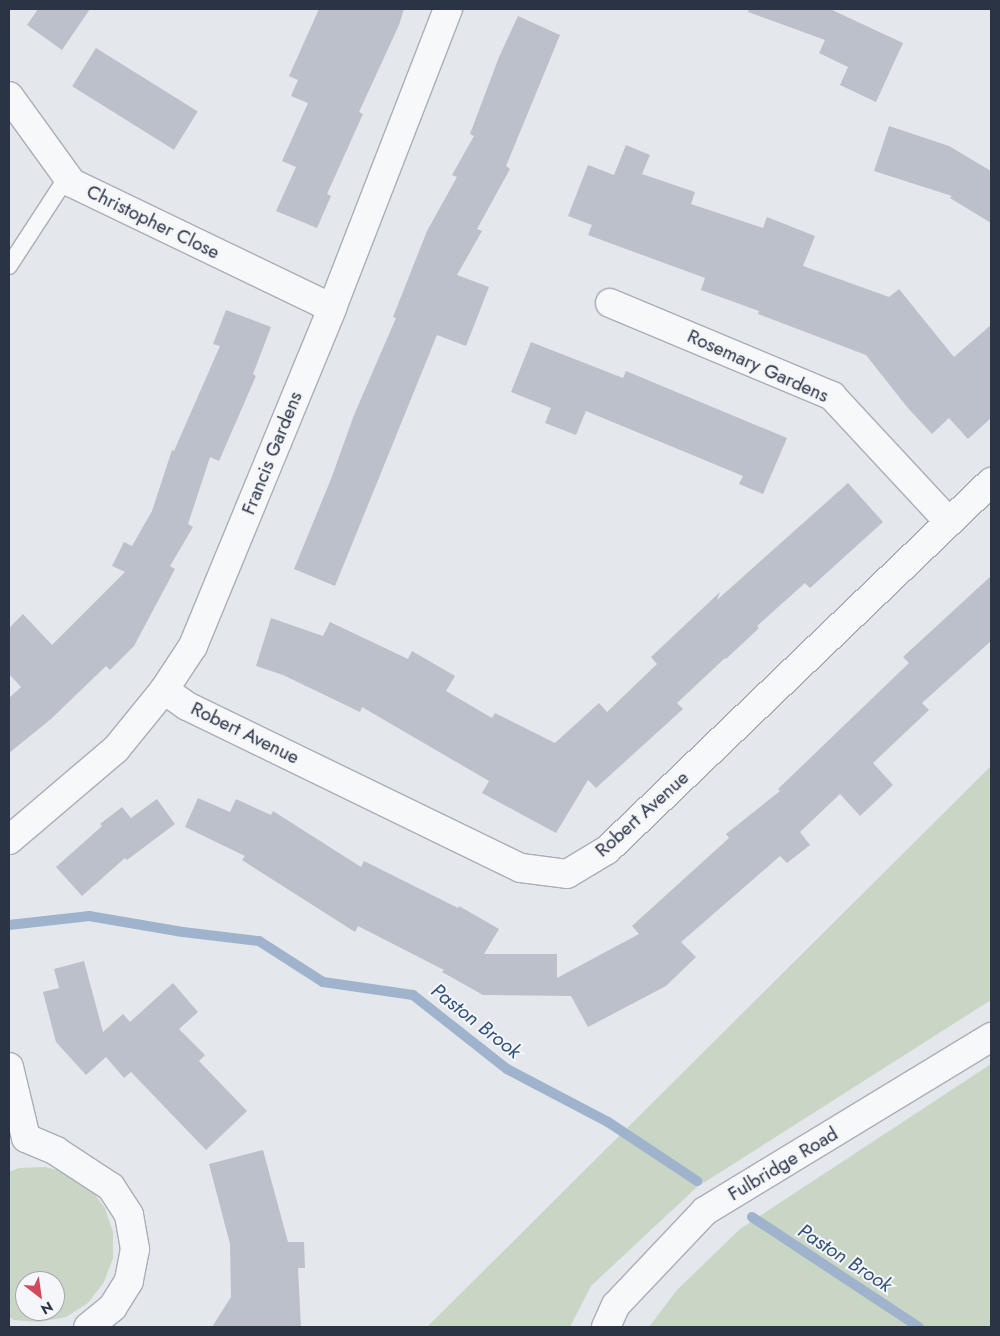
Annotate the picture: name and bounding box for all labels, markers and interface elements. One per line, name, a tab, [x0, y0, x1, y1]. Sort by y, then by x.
street label: Christopher Close	[83, 180, 223, 264]
street label: Rosemary Gardens	[684, 325, 832, 407]
street label: Francis Gardens	[237, 388, 307, 518]
street label: Robert Avenue	[187, 697, 303, 769]
street label: Robert Avenue	[591, 766, 693, 862]
water label: Paston Brook	[426, 979, 526, 1063]
street label: Fulbridge Road	[724, 1122, 842, 1206]
water label: Paston Brook	[793, 1219, 897, 1297]
north arrow	[15, 1271, 65, 1321]
text: N	[37, 1297, 57, 1320]

